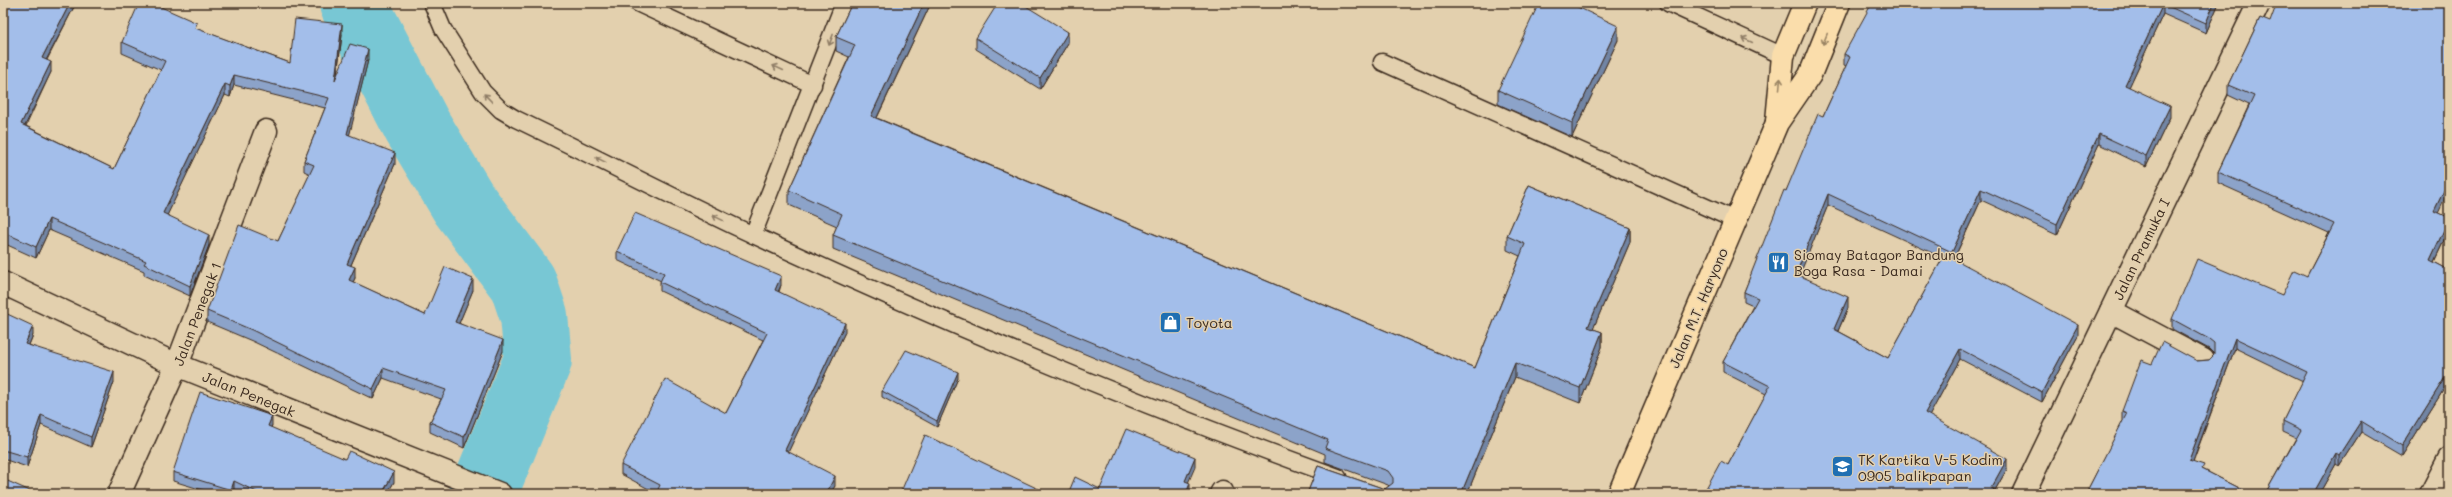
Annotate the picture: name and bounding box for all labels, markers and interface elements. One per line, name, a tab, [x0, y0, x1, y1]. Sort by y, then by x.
one-way arrow	[826, 33, 834, 45]
one-way arrow	[1821, 33, 1828, 45]
one-way arrow	[1742, 36, 1754, 43]
one-way arrow	[772, 64, 784, 71]
one-way arrow	[1777, 78, 1784, 91]
one-way arrow	[483, 93, 493, 103]
one-way arrow	[595, 156, 607, 163]
street label: Jalan Pramuka I	[2108, 195, 2174, 303]
one-way arrow	[712, 214, 724, 221]
street label: Jalan M.T. Haryono	[1664, 245, 1732, 371]
place label: Siomay Batagor Bandung Boga Rasa - Damai	[1794, 245, 1964, 280]
restaurant icon: Siomay Batagor Bandung Boga Rasa - Damai	[1765, 249, 1791, 275]
street label: Jalan Penegak 1	[169, 259, 225, 369]
shop icon: Toyota	[1158, 309, 1184, 335]
place label: Toyota	[1186, 313, 1233, 332]
street label: Jalan Penegak	[200, 367, 298, 421]
place label: TK Kartika V-5 Kodim 0905 balikpapan	[1858, 450, 2003, 485]
school or university icon: TK Kartika V-5 Kodim 0905 balikpapan	[1830, 454, 1856, 480]

